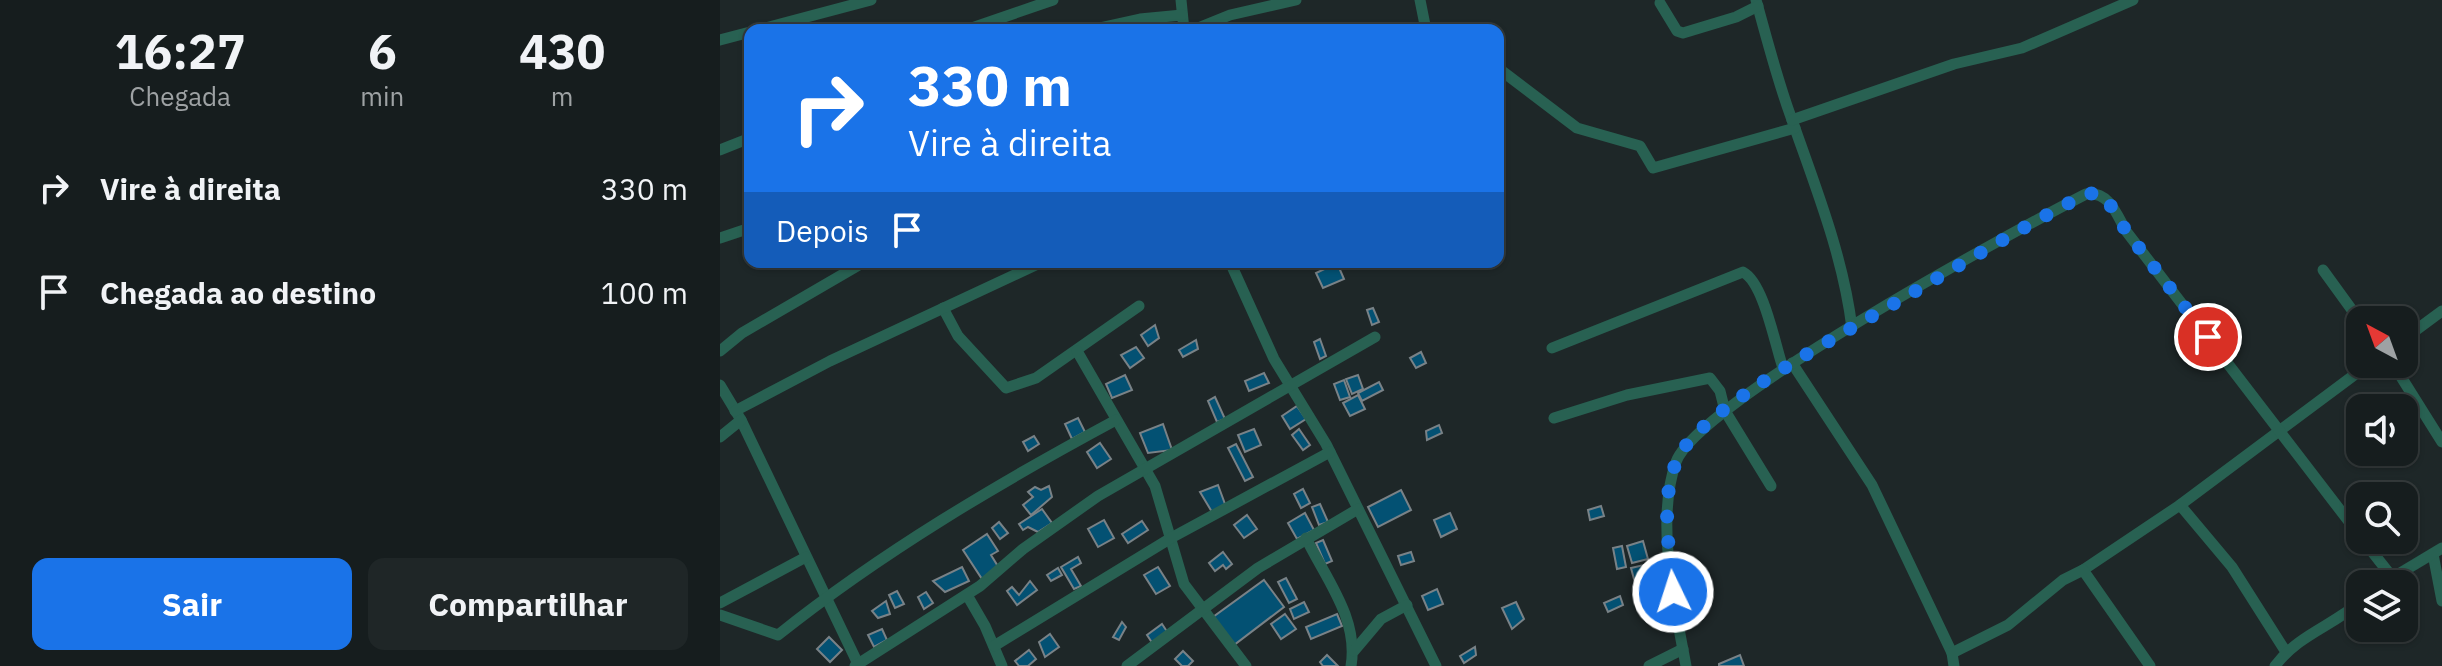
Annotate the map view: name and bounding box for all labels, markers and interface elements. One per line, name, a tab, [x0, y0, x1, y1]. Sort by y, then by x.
text: 16:27	[115, 20, 246, 82]
text: 6	[368, 20, 397, 82]
text: 430	[519, 20, 605, 82]
text: 330 m	[908, 49, 1072, 121]
icon: right	[776, 56, 880, 160]
text: Chegada	[129, 79, 231, 113]
text: min	[360, 79, 404, 113]
text: m	[551, 79, 573, 113]
text: Vire à direita	[908, 119, 1111, 166]
icon: right	[32, 166, 76, 210]
text: Vire à direita	[100, 169, 281, 208]
text: 330 m	[601, 169, 688, 208]
icon: arrive	[885, 208, 929, 252]
text: Depois	[776, 211, 869, 250]
icon: arrive	[32, 270, 76, 314]
text: Chegada ao destino	[100, 273, 376, 312]
text: 100 m	[601, 273, 688, 312]
pin	[2174, 303, 2242, 371]
north arrow	[2346, 306, 2418, 378]
map controls	[2346, 306, 2418, 642]
icon: arrive	[2186, 315, 2230, 359]
button: sound	[2346, 394, 2418, 466]
button: search	[2346, 482, 2418, 554]
position arrow	[1631, 550, 1715, 634]
button: Sair	[32, 558, 352, 650]
button: Compartilhar	[368, 558, 688, 650]
button: layers	[2346, 570, 2418, 642]

